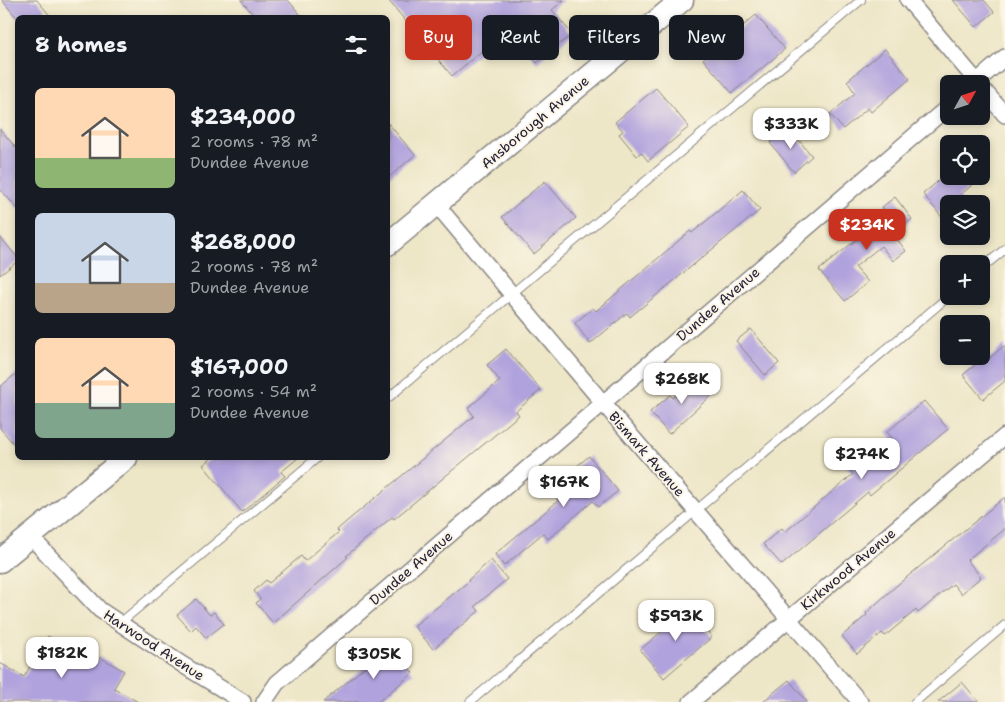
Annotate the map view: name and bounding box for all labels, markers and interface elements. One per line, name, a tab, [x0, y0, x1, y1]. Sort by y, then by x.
chip: Buy	[405, 15, 472, 60]
chip: Rent	[482, 15, 559, 60]
chip: Filters	[569, 15, 659, 60]
chip: New	[669, 15, 744, 60]
text: 8 homes	[35, 31, 127, 59]
icon: filters	[342, 31, 370, 59]
street label: Ansborough Avenue	[477, 71, 593, 173]
north arrow	[940, 75, 990, 125]
map controls	[940, 75, 990, 365]
text: $234,000	[190, 103, 296, 131]
icon: home	[75, 108, 135, 168]
pin: $333K	[756, 108, 826, 150]
text: $333K	[764, 113, 818, 134]
text: 2 rooms · 78 m²	[190, 131, 318, 152]
button: locate	[940, 135, 990, 185]
text: Dundee Avenue	[190, 152, 309, 173]
button: layers	[940, 195, 990, 245]
pin: $234K	[832, 208, 902, 251]
text: $234K	[840, 214, 894, 235]
text: $268,000	[190, 228, 296, 256]
icon: home	[75, 233, 135, 293]
button: +	[940, 255, 990, 305]
text: 2 rooms · 78 m²	[190, 256, 318, 277]
street label: Dundee Avenue	[673, 263, 763, 345]
text: Dundee Avenue	[190, 277, 309, 298]
button: −	[940, 315, 990, 365]
text: $167,000	[190, 353, 288, 381]
icon: home	[75, 358, 135, 418]
pin: $268K	[647, 362, 717, 405]
text: $268K	[655, 368, 709, 389]
text: 2 rooms · 54 m²	[190, 381, 317, 402]
text: Dundee Avenue	[190, 402, 309, 423]
street label: Bismark Avenue	[605, 408, 689, 501]
pin: $274K	[827, 438, 897, 480]
text: $274K	[835, 443, 889, 464]
pin: $167K	[529, 466, 599, 508]
text: $167K	[539, 471, 589, 492]
street label: Kirkwood Avenue	[797, 524, 899, 614]
street label: Dundee Avenue	[366, 527, 456, 609]
pin: $593K	[641, 600, 711, 642]
text: $593K	[649, 605, 703, 626]
street label: Harwood Avenue	[100, 606, 208, 684]
pin: $182K	[27, 636, 97, 679]
pin: $305K	[339, 638, 409, 680]
text: $182K	[37, 642, 87, 663]
text: $305K	[347, 643, 401, 664]

